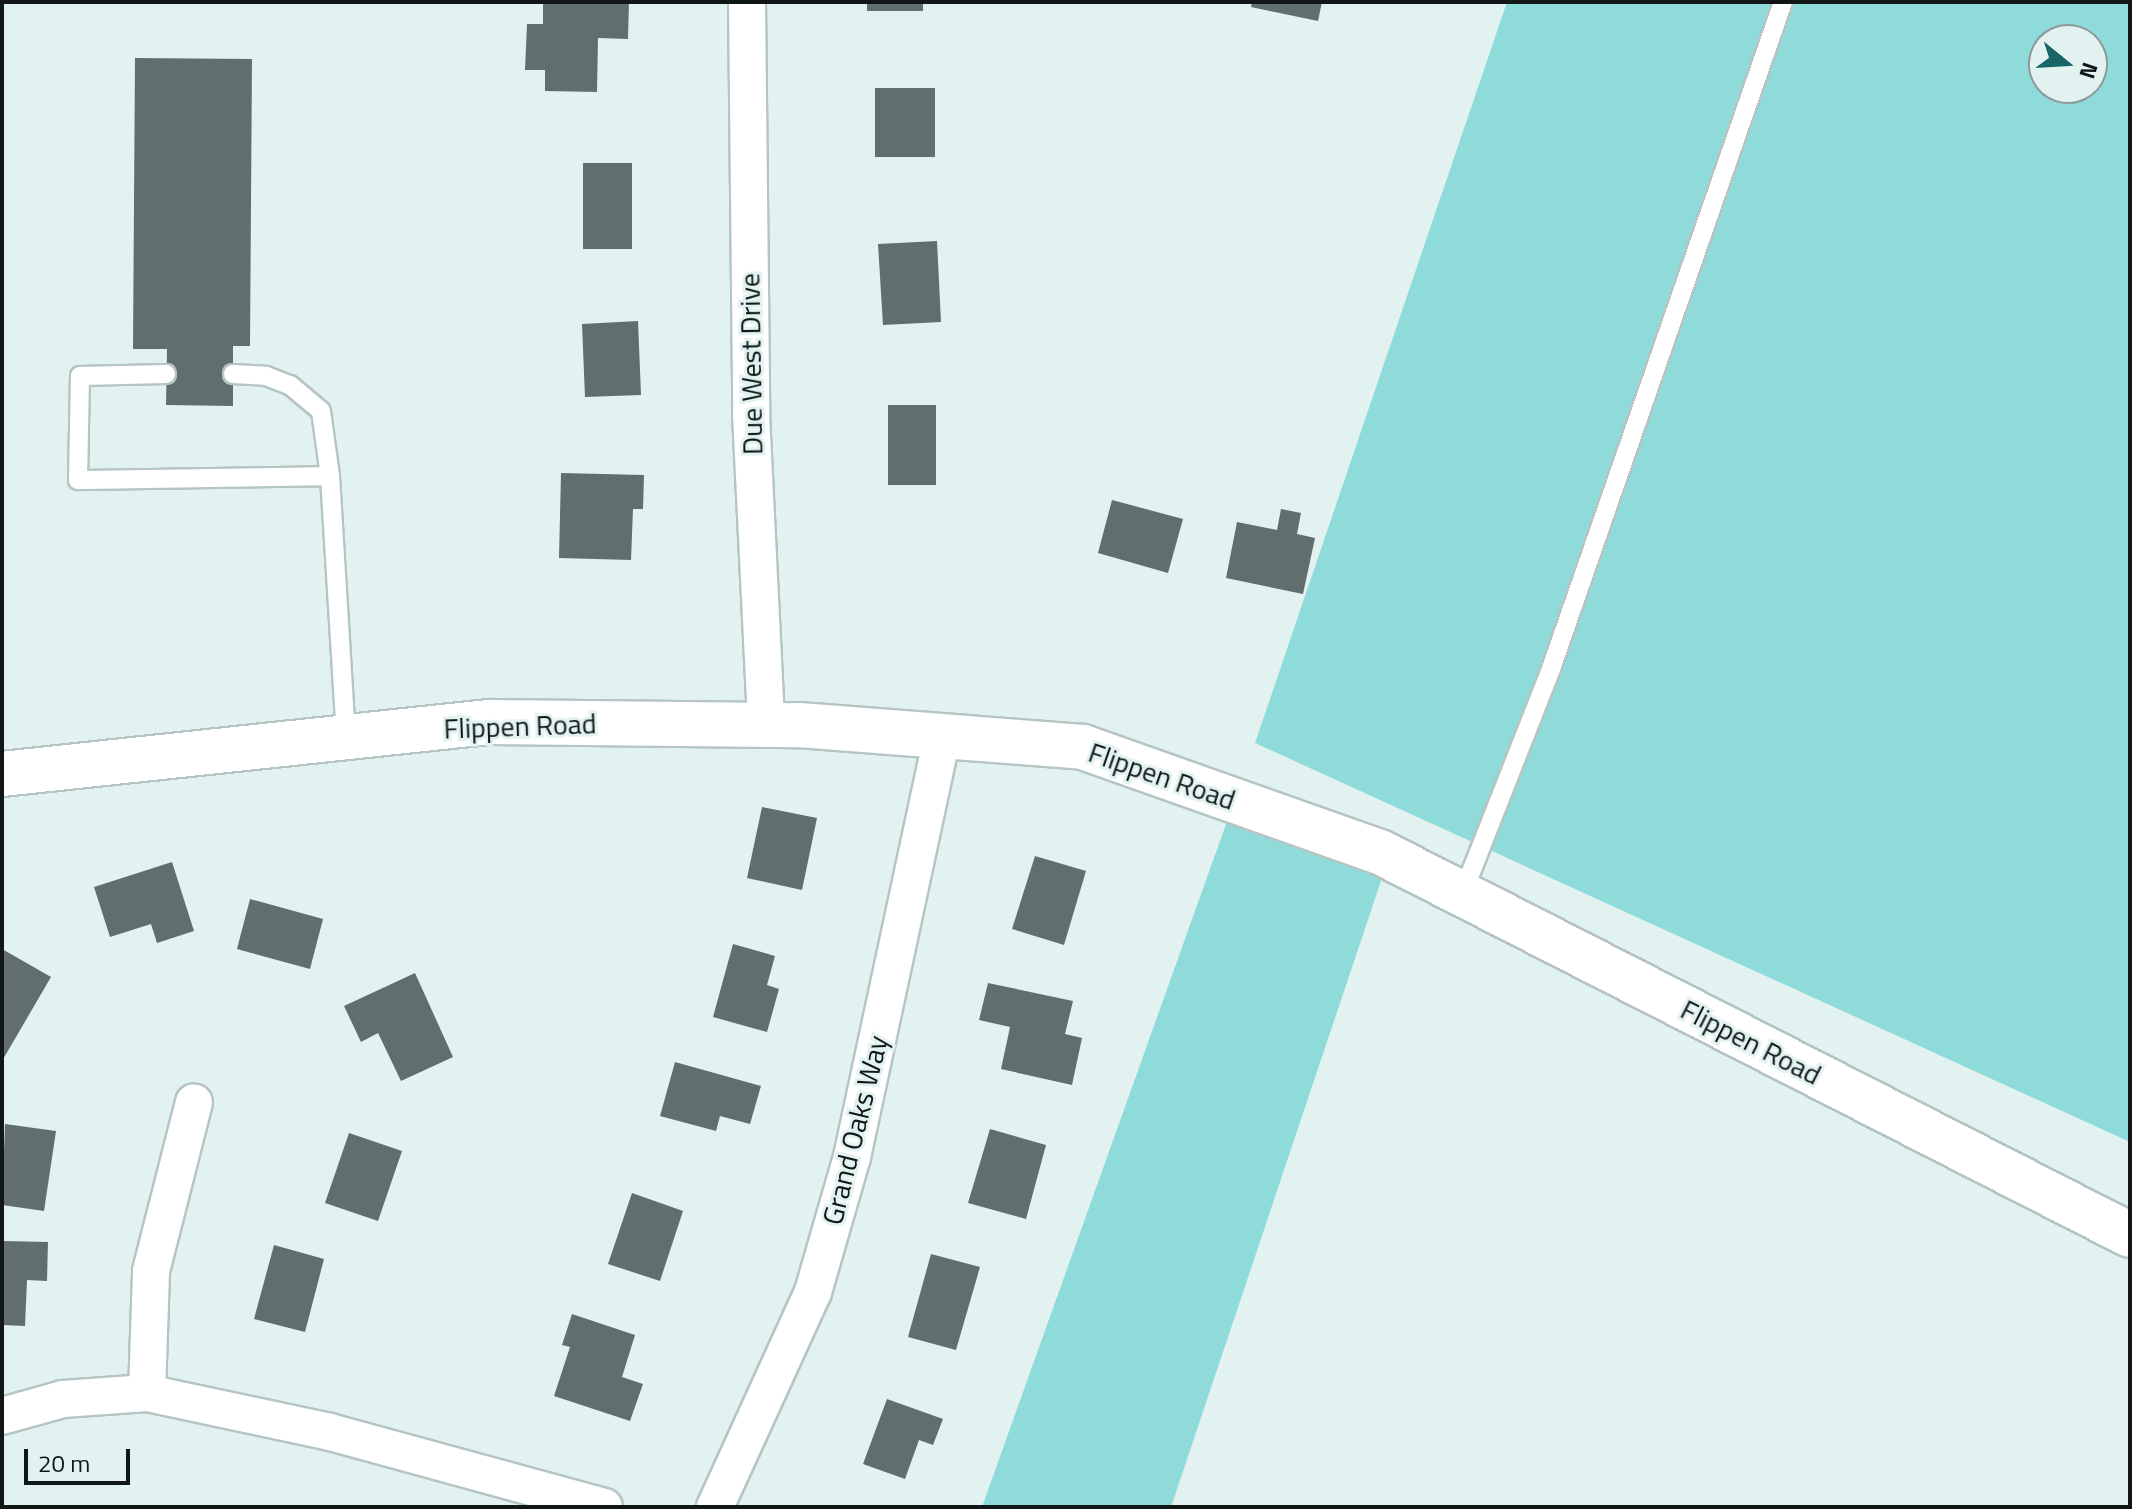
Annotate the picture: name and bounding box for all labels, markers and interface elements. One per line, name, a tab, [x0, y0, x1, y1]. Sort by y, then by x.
north arrow	[2028, 24, 2108, 104]
text: N	[2070, 58, 2107, 83]
street label: Due West Drive	[733, 273, 769, 455]
street label: Flippen Road	[443, 707, 597, 745]
street label: Flippen Road	[1084, 735, 1240, 817]
street label: Flippen Road	[1675, 992, 1827, 1092]
street label: Grand Oaks Way	[815, 1032, 895, 1228]
scale bar	[28, 1433, 134, 1483]
text: 20 m	[38, 1445, 90, 1481]

